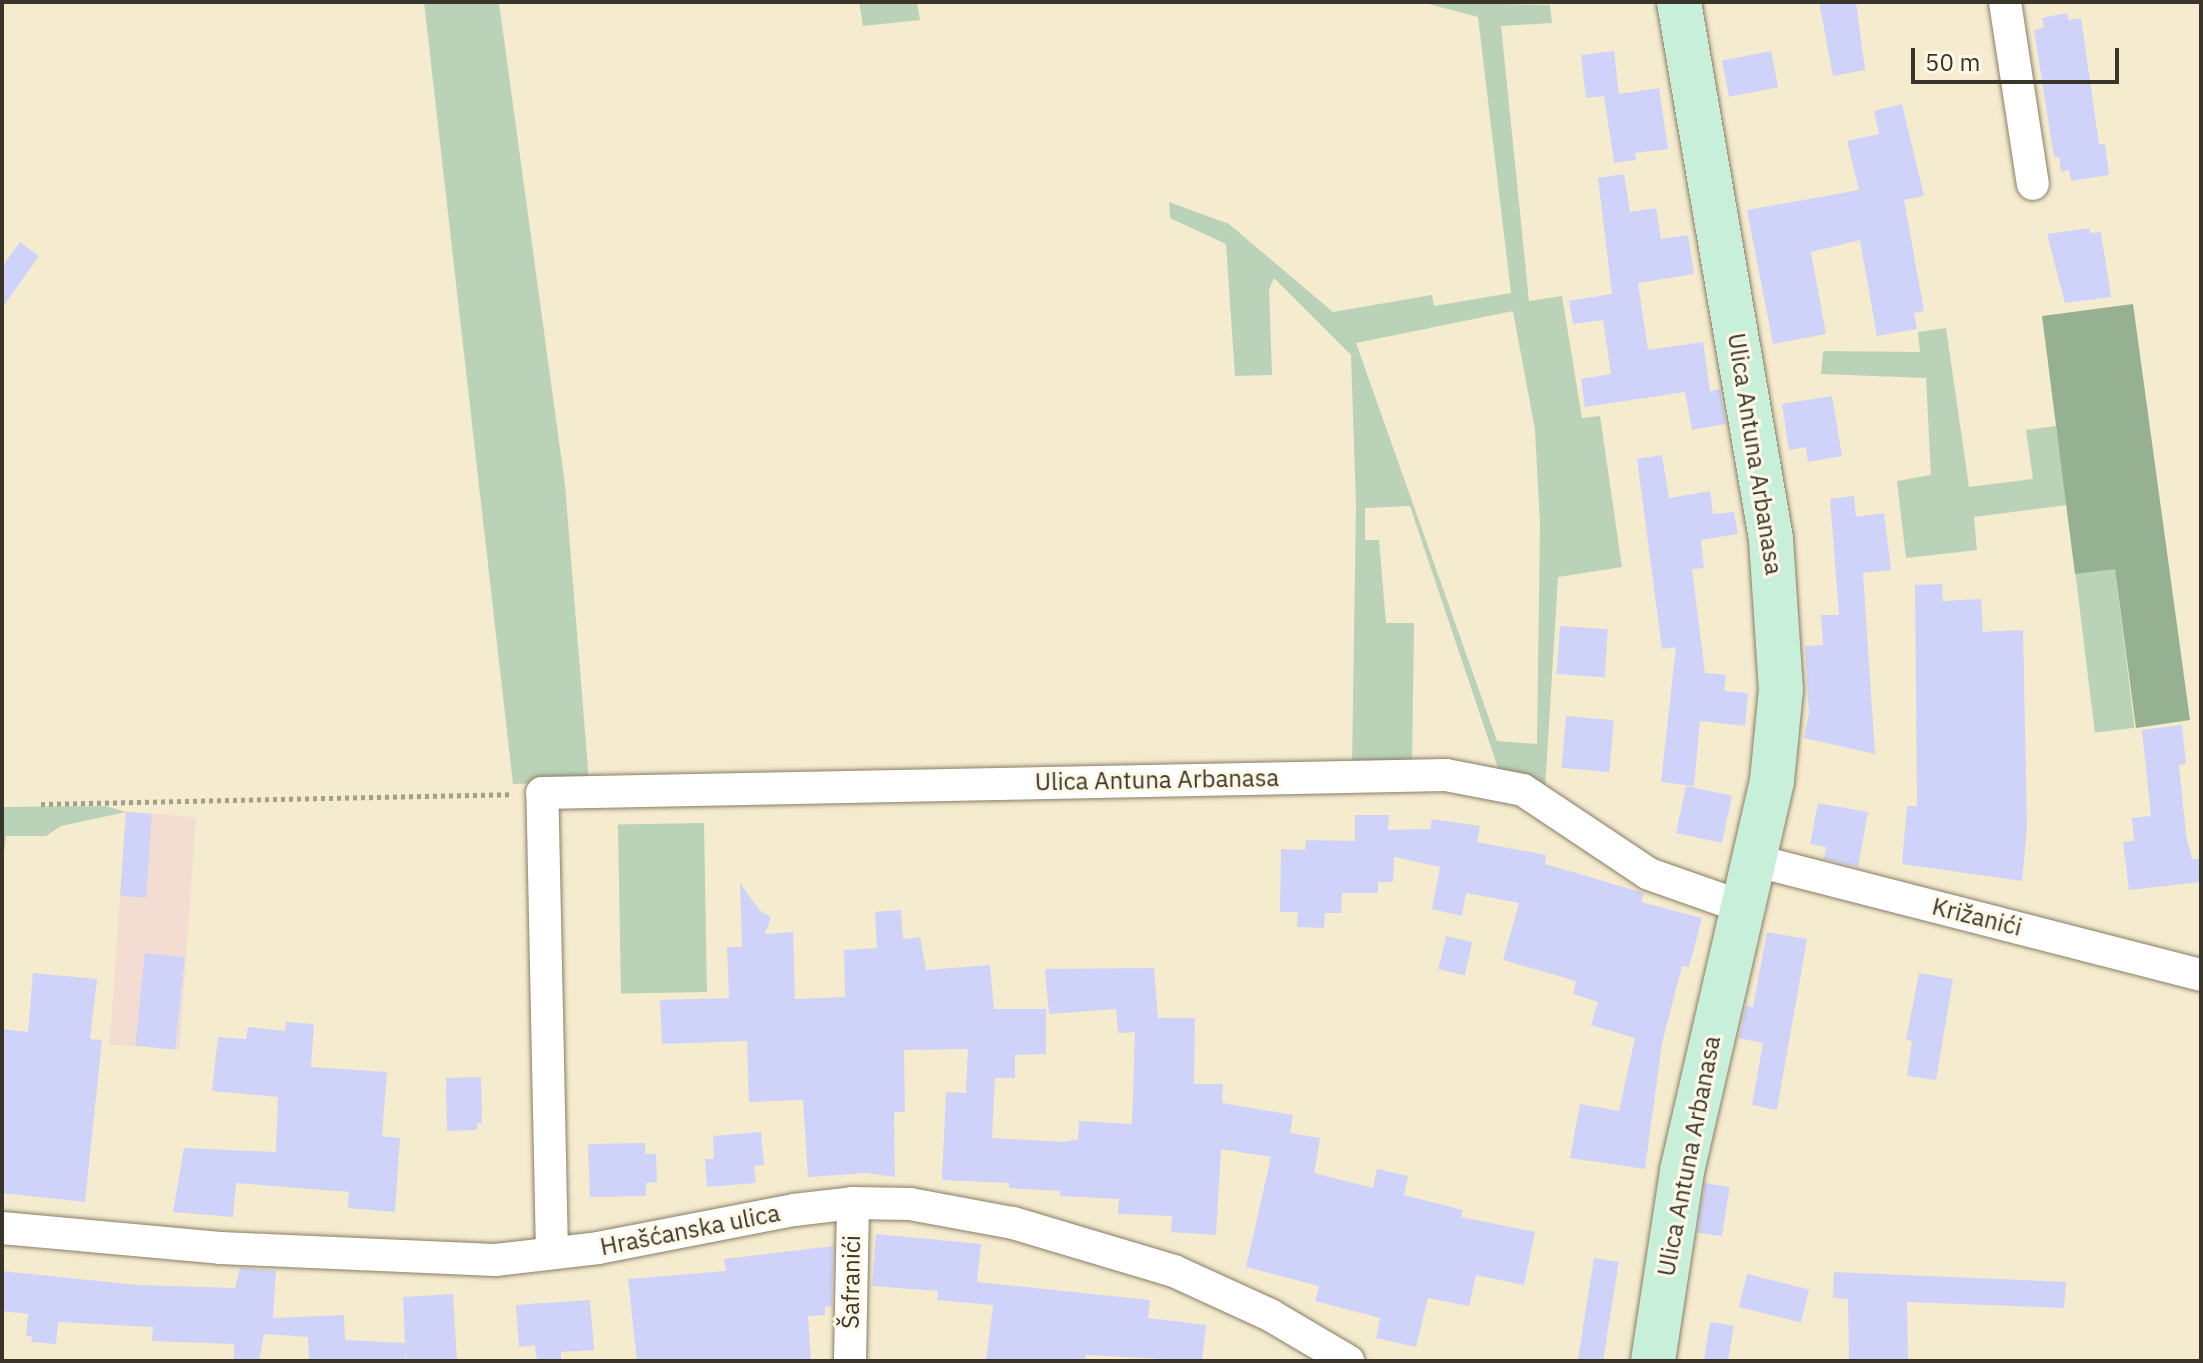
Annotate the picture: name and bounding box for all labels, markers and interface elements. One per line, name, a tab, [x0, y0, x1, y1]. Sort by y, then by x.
scale bar	[1915, 32, 2123, 82]
text: 50 m	[1925, 46, 1980, 78]
street label: Ulica Antuna Arbanasa	[1722, 331, 1788, 577]
street label: Ulica Antuna Arbanasa	[1035, 763, 1279, 797]
street label: Križanići	[1929, 892, 2025, 942]
street label: Ulica Antuna Arbanasa	[1652, 1033, 1726, 1279]
street label: Hrašćanska ulica	[598, 1198, 782, 1262]
street label: Šafranići	[836, 1235, 866, 1329]

